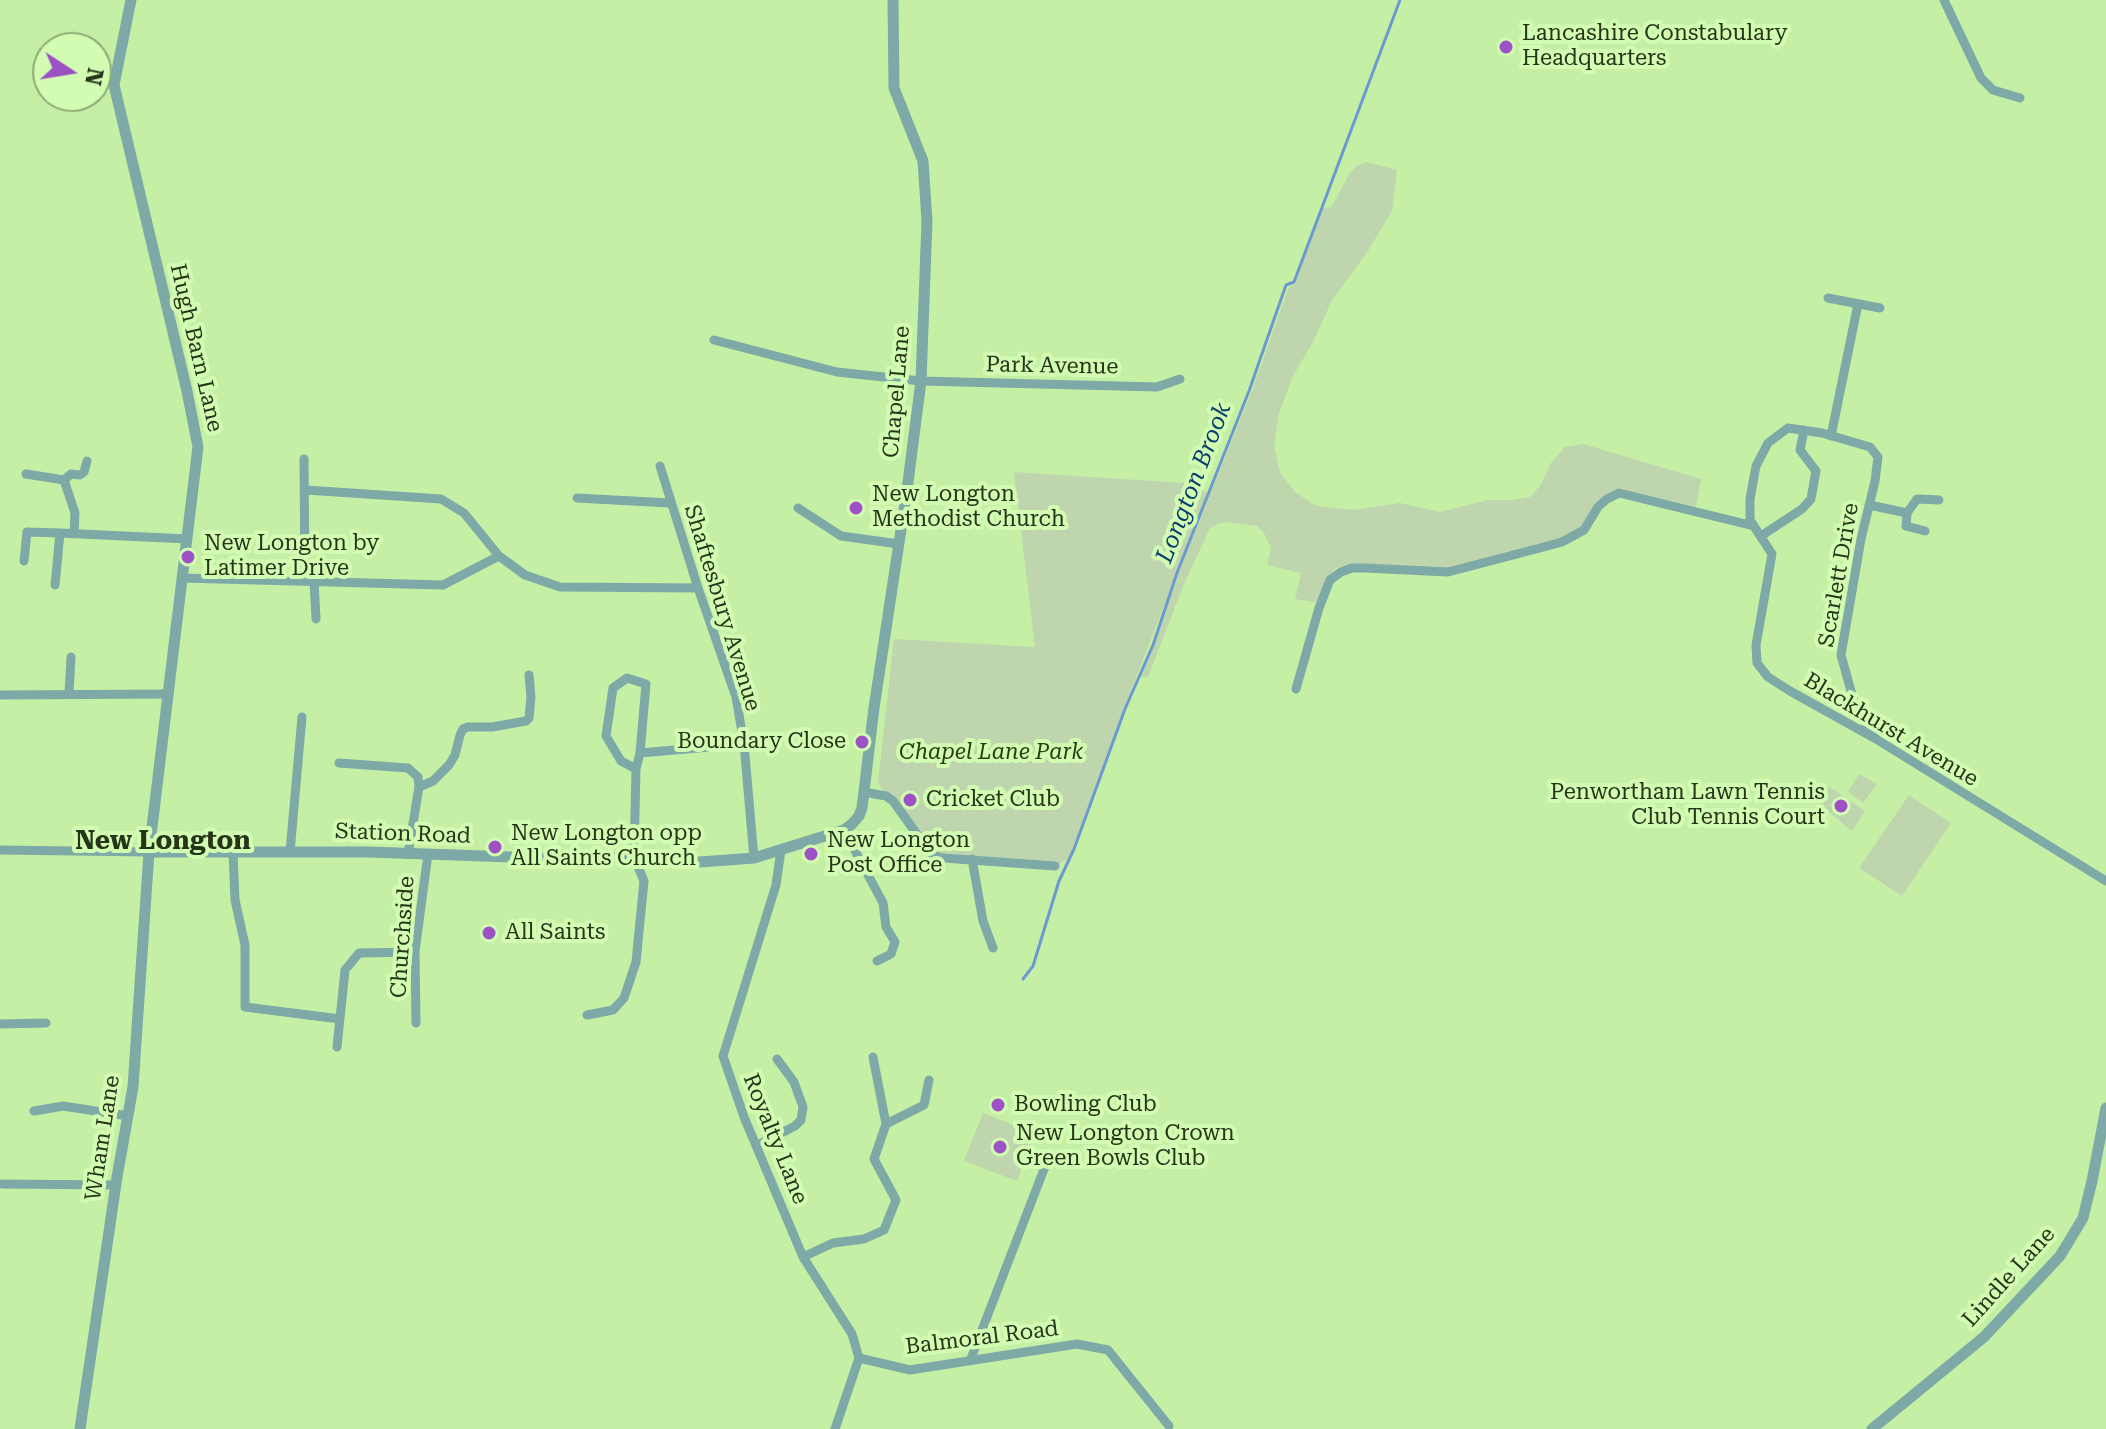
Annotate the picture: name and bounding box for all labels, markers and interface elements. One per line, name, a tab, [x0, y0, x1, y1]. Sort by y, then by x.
place label: Lancashire Constabulary Headquarters	[1522, 21, 1787, 72]
north arrow	[32, 32, 112, 112]
marker: Lancashire Constabulary Headquarters	[1497, 38, 1515, 56]
text: N	[80, 66, 108, 88]
street label: Hugh Barn Lane	[164, 261, 228, 435]
street label: Chapel Lane	[878, 325, 916, 459]
street label: Park Avenue	[985, 352, 1119, 380]
water label: Longton Brook	[1150, 399, 1238, 567]
place label: New Longton Methodist Church	[872, 482, 1065, 534]
marker: New Longton Methodist Church	[847, 499, 865, 517]
street label: Scarlett Drive	[1813, 501, 1865, 649]
street label: Shaftesbury Avenue	[678, 502, 766, 714]
place label: New Longton by Latimer Drive	[204, 531, 379, 582]
marker: New Longton by Latimer Drive	[179, 548, 197, 566]
street label: Blackhurst Avenue	[1799, 667, 1983, 793]
place label: Boundary Close	[677, 729, 846, 755]
marker: Boundary Close	[853, 733, 871, 751]
park label: Chapel Lane Park	[899, 740, 1083, 766]
place label: Penwortham Lawn Tennis Club Tennis Court	[1550, 780, 1825, 832]
place label: Cricket Club	[926, 787, 1060, 813]
marker: Cricket Club	[901, 791, 919, 809]
marker: Penwortham Lawn Tennis Club Tennis Court	[1832, 797, 1850, 815]
street label: Station Road	[335, 818, 471, 850]
place label: New Longton opp All Saints Church	[511, 821, 702, 872]
district label: New Longton	[75, 825, 251, 857]
place label: New Longton Post Office	[827, 828, 970, 880]
marker: New Longton opp All Saints Church	[486, 838, 504, 856]
marker: New Longton Post Office	[802, 845, 820, 863]
street label: Churchside	[386, 875, 420, 999]
place label: All Saints	[505, 920, 605, 946]
marker: All Saints	[480, 924, 498, 942]
street label: Royalty Lane	[737, 1070, 813, 1208]
street label: Wham Lane	[80, 1074, 126, 1202]
place label: Bowling Club	[1014, 1092, 1157, 1118]
marker: Bowling Club	[989, 1096, 1007, 1114]
place label: New Longton Crown Green Bowls Club	[1016, 1121, 1235, 1172]
marker: New Longton Crown Green Bowls Club	[991, 1138, 1009, 1156]
street label: Lindle Lane	[1957, 1222, 2061, 1332]
street label: Balmoral Road	[904, 1316, 1060, 1360]

